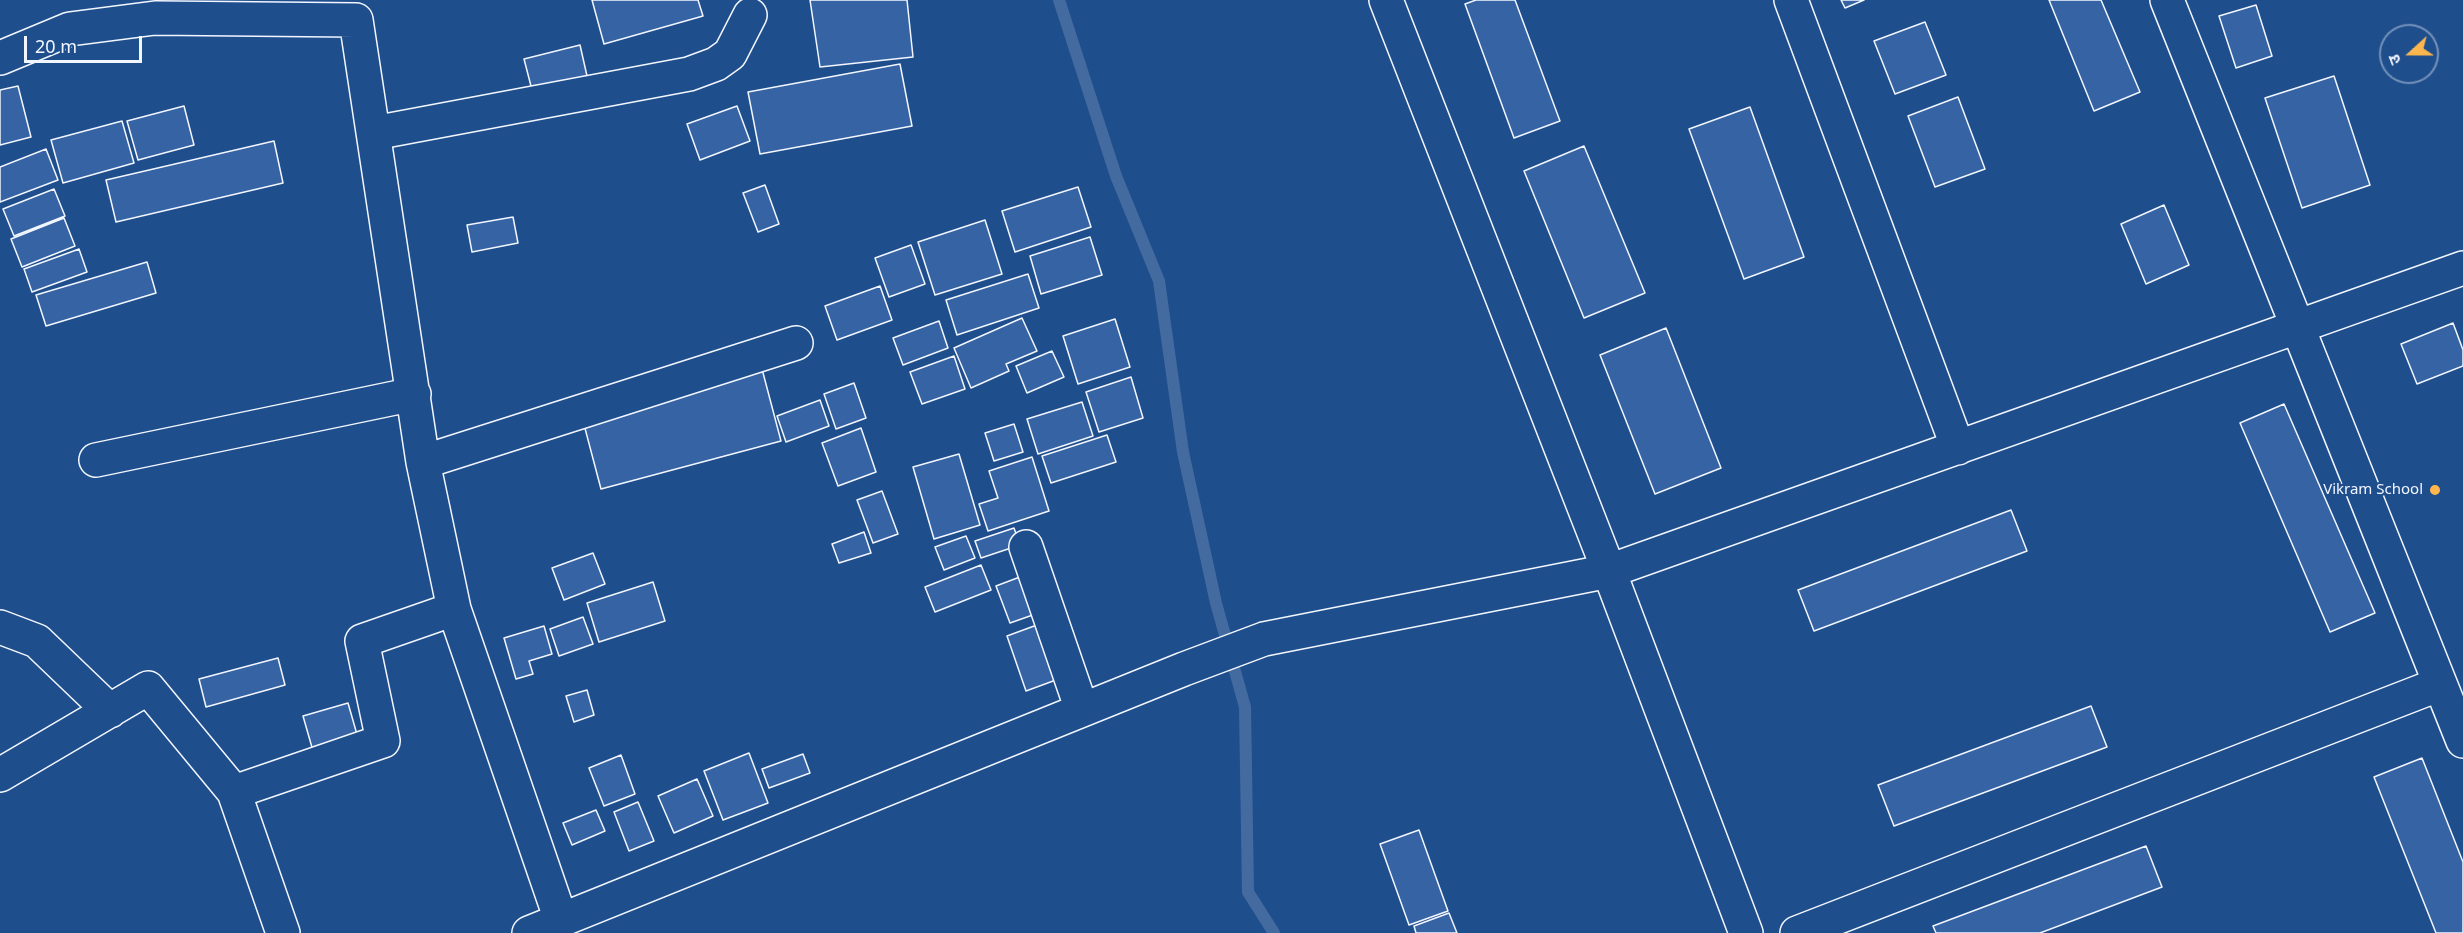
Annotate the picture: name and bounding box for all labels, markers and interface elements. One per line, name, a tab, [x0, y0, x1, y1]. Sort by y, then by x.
scale bar	[27, 24, 146, 62]
north arrow	[2379, 24, 2439, 84]
text: 20 m	[35, 34, 77, 58]
text: उ	[2382, 51, 2406, 68]
place label: Vikram School	[2323, 481, 2423, 499]
marker: Vikram School	[2428, 483, 2442, 497]

